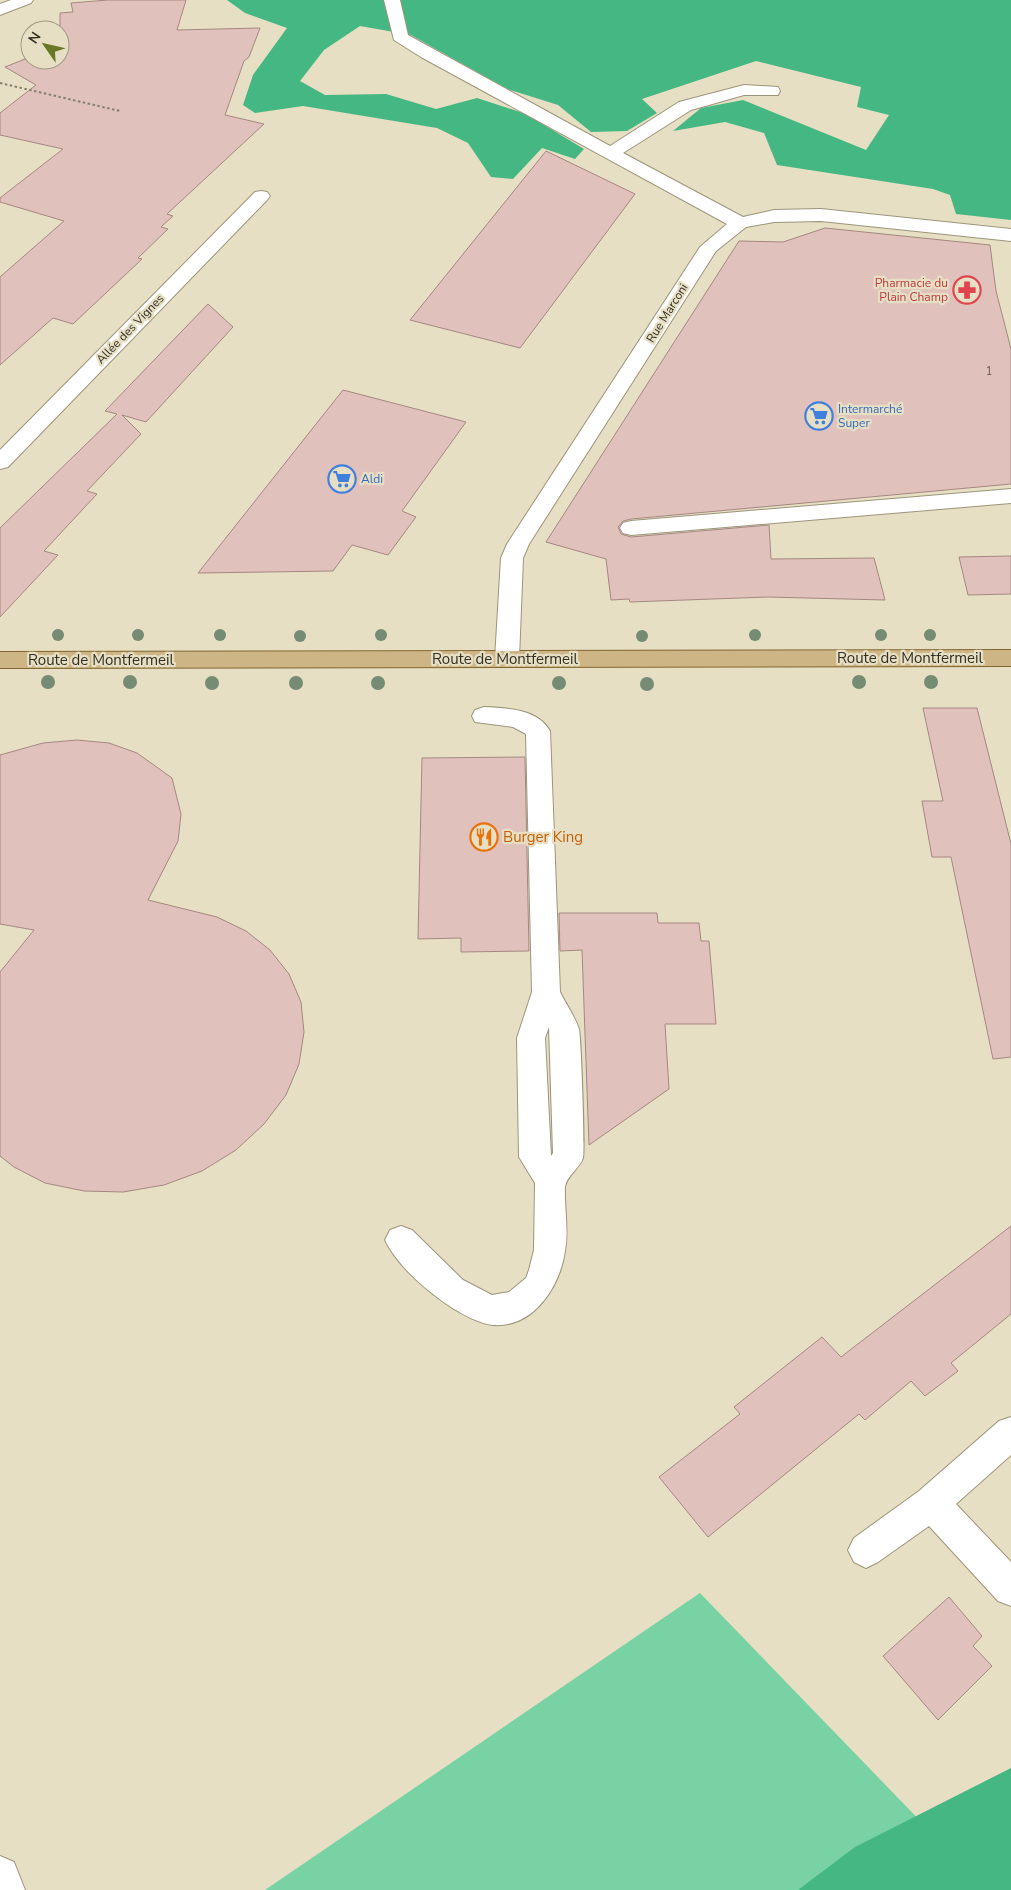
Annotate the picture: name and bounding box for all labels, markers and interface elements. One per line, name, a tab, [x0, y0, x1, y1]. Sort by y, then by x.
north arrow	[20, 20, 70, 70]
text: N	[24, 28, 45, 48]
place label: Pharmacie du Plain Champ	[875, 275, 948, 305]
pharmacy icon: Pharmacie du Plain Champ	[952, 275, 982, 305]
street label: Rue Marconi	[643, 280, 691, 346]
street label: Allée des Vignes	[93, 291, 167, 367]
house number: 1	[986, 364, 992, 379]
supermarket icon: Intermarché Super	[804, 401, 834, 431]
place label: Intermarché Super	[838, 401, 902, 431]
supermarket icon: Aldi	[327, 464, 357, 494]
place label: Aldi	[361, 471, 383, 487]
street label: Route de Montfermeil	[837, 648, 984, 668]
street label: Route de Montfermeil	[432, 649, 579, 669]
street label: Route de Montfermeil	[28, 650, 175, 670]
restaurant icon: Burger King	[469, 822, 499, 852]
place label: Burger King	[503, 827, 583, 847]

